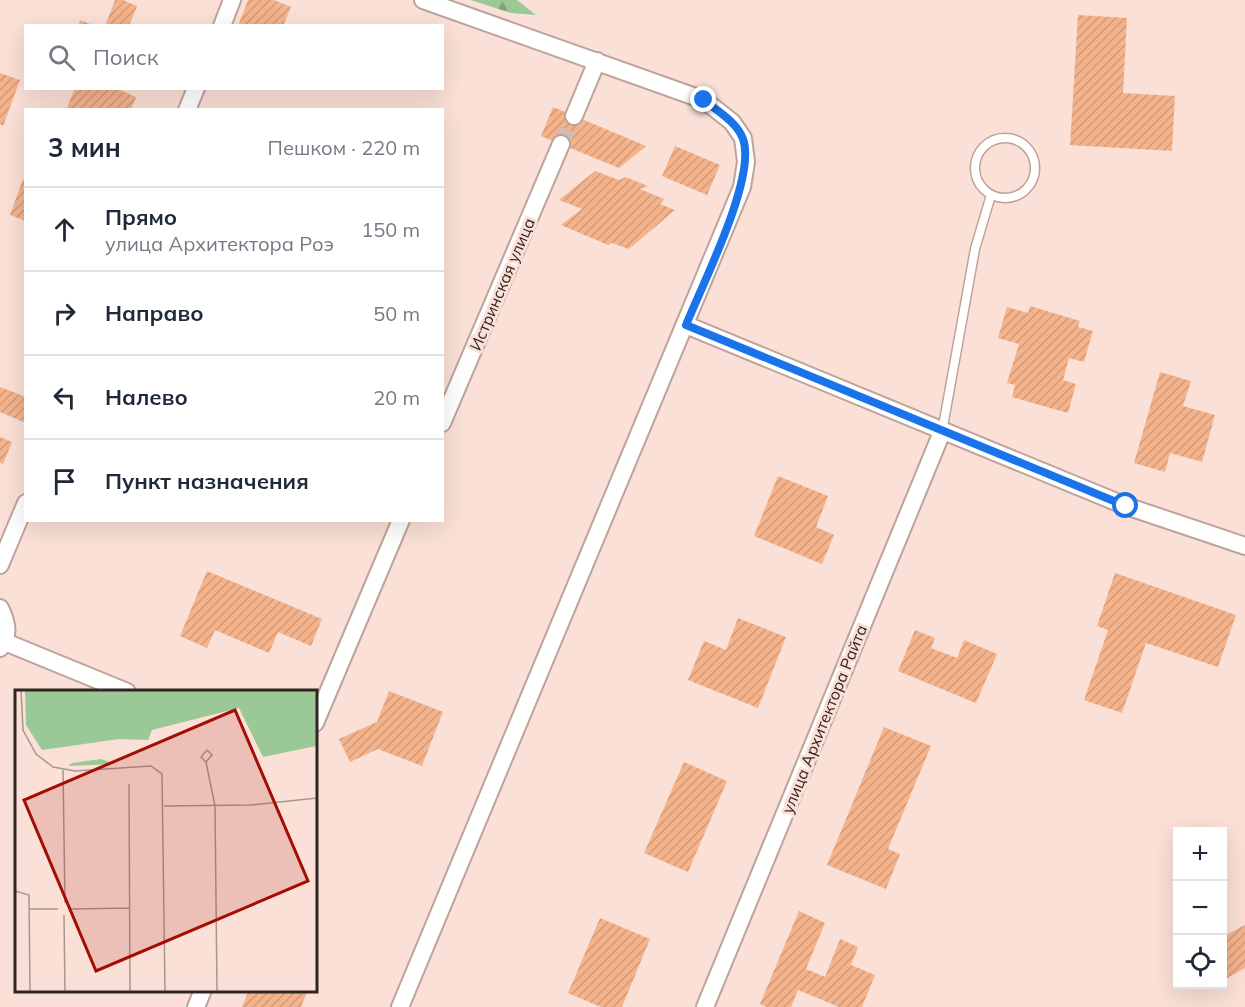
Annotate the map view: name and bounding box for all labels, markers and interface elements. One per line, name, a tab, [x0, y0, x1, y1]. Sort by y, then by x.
search box	[24, 24, 444, 90]
icon: search	[45, 41, 78, 74]
text: Поиск	[93, 43, 159, 71]
route end	[690, 86, 716, 112]
text: 3 мин	[48, 131, 121, 164]
text: Пешком · 220 m	[268, 135, 420, 160]
text: Прямо	[105, 203, 177, 231]
icon: ahead	[48, 213, 81, 246]
street label: Истринская улица	[465, 215, 539, 353]
text: 150 m	[361, 217, 420, 242]
text: улица Архитектора Роэ	[105, 231, 334, 256]
icon: right	[48, 297, 81, 330]
text: Направо	[105, 299, 203, 327]
text: 50 m	[373, 301, 420, 326]
icon: left	[48, 381, 81, 414]
text: Налево	[105, 383, 188, 411]
text: 20 m	[373, 385, 420, 410]
icon: arrive	[48, 465, 81, 498]
text: Пункт назначения	[105, 467, 309, 495]
route start	[1112, 492, 1138, 518]
street label: улица Архитектора Райта	[777, 622, 871, 816]
inset map	[15, 690, 316, 992]
map controls	[1173, 827, 1227, 989]
button: +	[1173, 827, 1227, 881]
button: −	[1173, 881, 1227, 935]
button: locate	[1173, 935, 1227, 989]

